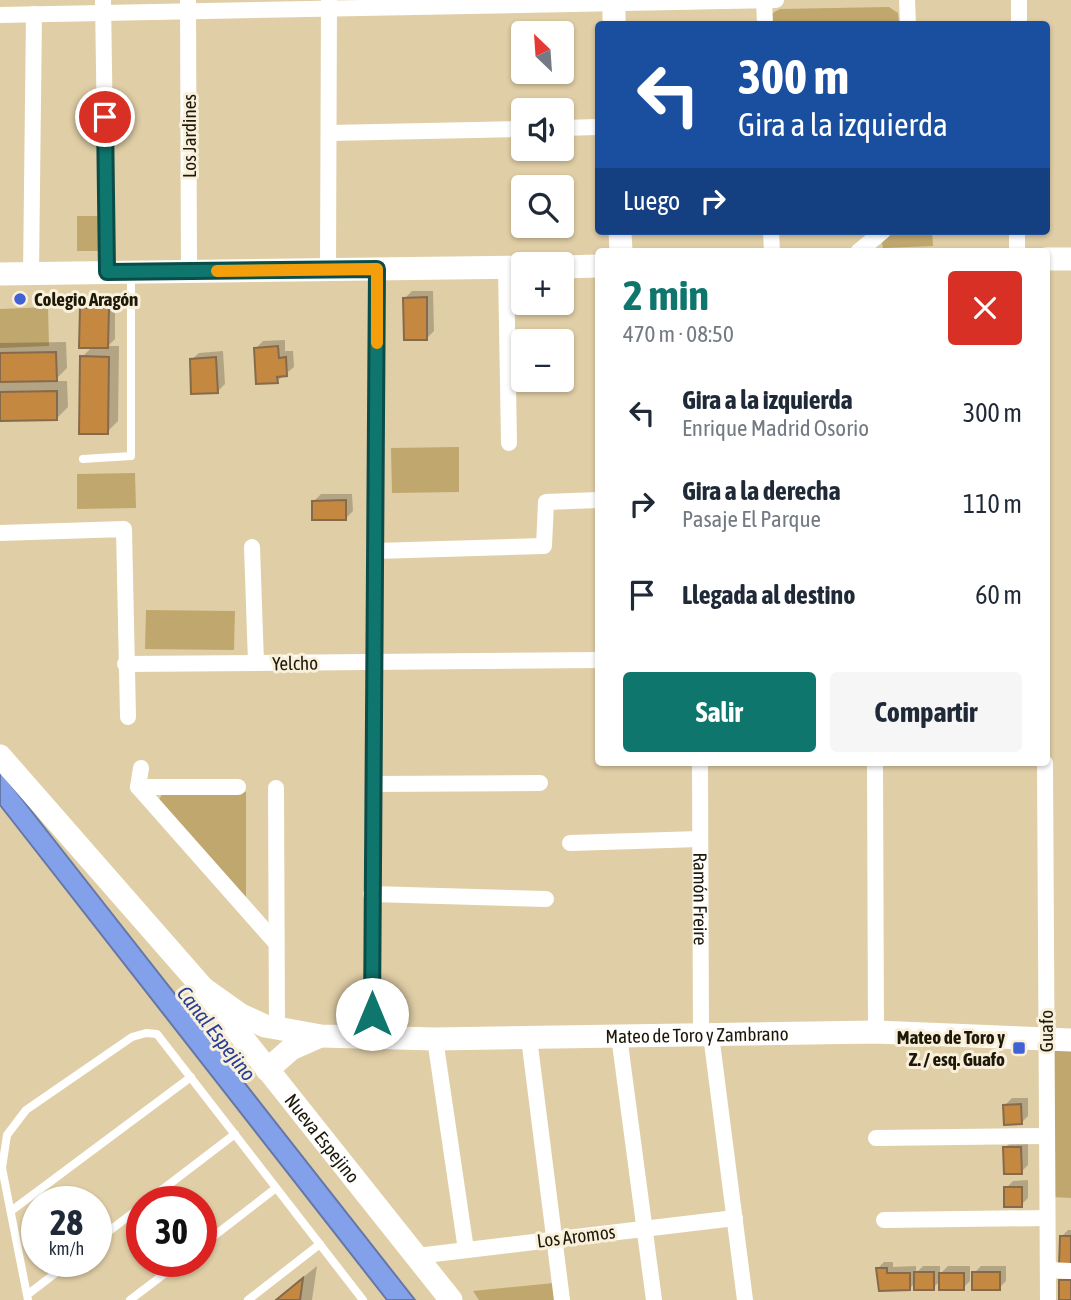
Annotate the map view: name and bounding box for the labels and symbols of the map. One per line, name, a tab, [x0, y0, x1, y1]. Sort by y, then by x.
north arrow	[511, 21, 574, 84]
pin	[75, 87, 135, 147]
street label: Los Jardines	[178, 94, 200, 178]
place label: Colegio Aragón	[34, 288, 138, 310]
marker: Colegio Aragón	[12, 291, 28, 307]
street label: Yelcho	[272, 652, 318, 674]
street label: Ramón Freire	[689, 852, 712, 946]
position arrow	[335, 977, 409, 1051]
water label: Canal Espejino	[173, 981, 261, 1085]
street label: Guafo	[1035, 1010, 1057, 1052]
street label: Mateo de Toro y Zambrano	[605, 1022, 789, 1047]
place label: Mateo de Toro y Z. / esq. Guafo	[897, 1026, 1005, 1070]
marker: Mateo de Toro y Z. / esq. Guafo	[1011, 1040, 1027, 1056]
street label: Nueva Espejino	[280, 1089, 364, 1187]
speed limit sign: 30	[126, 1186, 217, 1277]
street label: Los Aromos	[536, 1220, 617, 1252]

